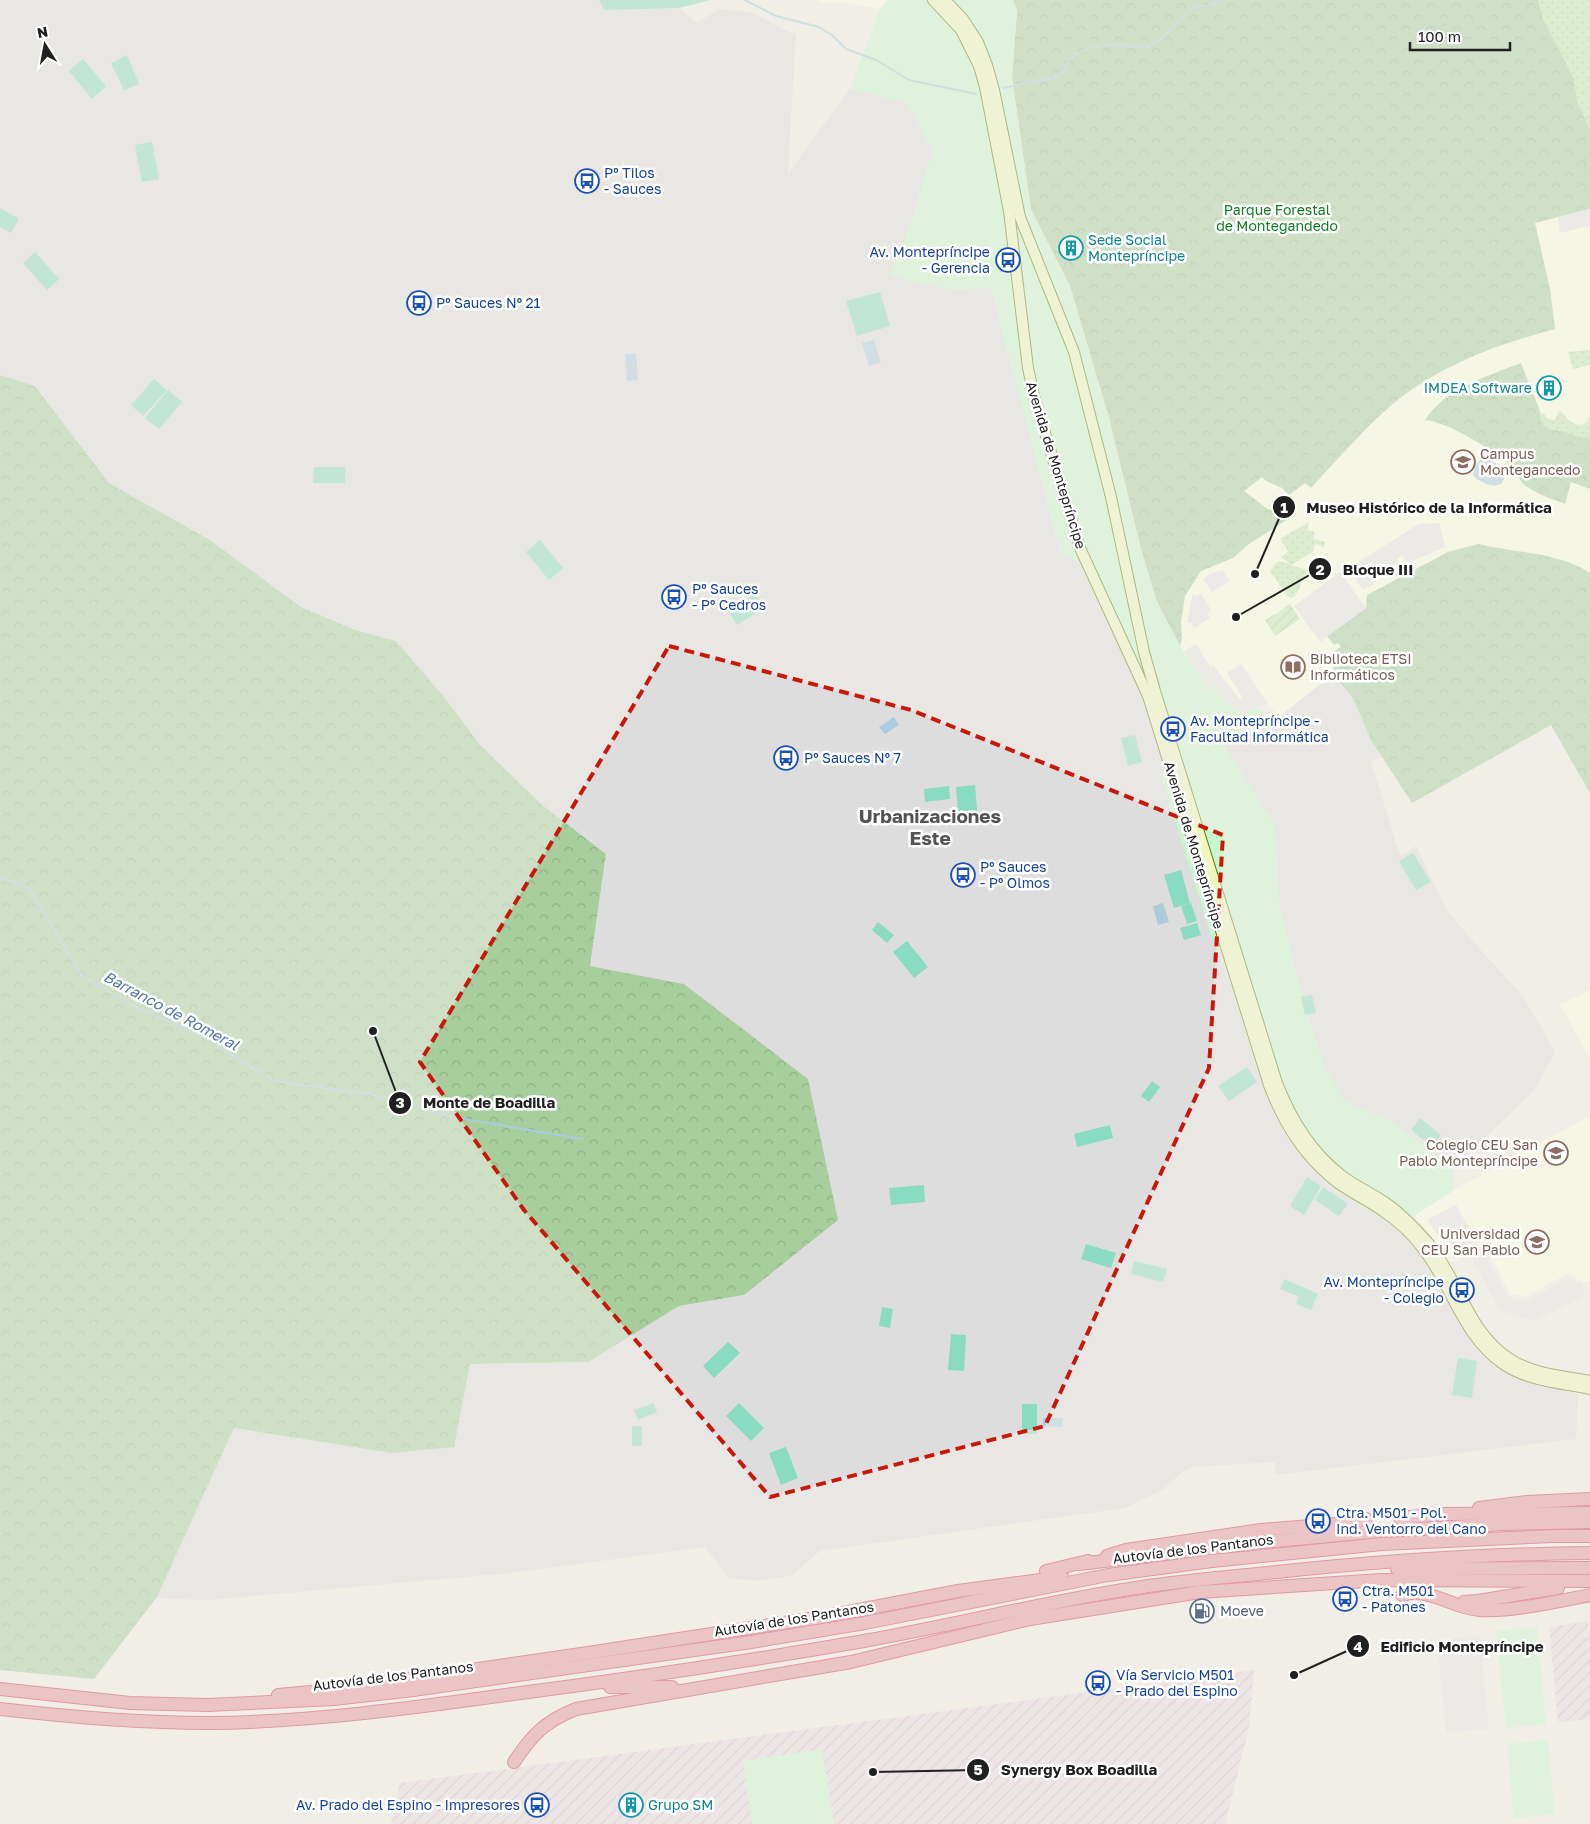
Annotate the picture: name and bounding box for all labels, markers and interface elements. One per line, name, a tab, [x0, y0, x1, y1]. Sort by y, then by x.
north arrow	[20, 20, 70, 70]
scale bar	[1410, 20, 1510, 52]
text: N	[36, 22, 49, 41]
text: 100 m	[1418, 27, 1461, 45]
place label: Pº Tilos - Sauces	[604, 164, 661, 197]
bus stop icon: Pº Tilos - Sauces	[574, 168, 600, 194]
park label: Parque Forestal de Montegandedo	[1216, 201, 1338, 234]
place label: Sede Social Montepríncipe	[1088, 231, 1185, 264]
building icon: Sede Social Montepríncipe	[1058, 235, 1084, 261]
place label: Av. Montepríncipe - Gerencia	[870, 243, 990, 276]
bus stop icon: Av. Montepríncipe - Gerencia	[995, 247, 1021, 273]
bus stop icon: Pº Sauces Nº 21	[406, 290, 432, 316]
place label: Pº Sauces Nº 21	[436, 294, 541, 311]
building icon: IMDEA Software	[1536, 375, 1562, 401]
street label: Avenida de Montepríncipe	[1023, 379, 1090, 551]
place label: IMDEA Software	[1424, 379, 1532, 396]
place label: Campus Montegancedo	[1480, 445, 1581, 478]
school or university icon: Campus Montegancedo	[1450, 449, 1476, 475]
callout: Museo Histórico de la Informática	[1271, 492, 1562, 522]
text: 1	[1280, 498, 1288, 516]
text: Museo Histórico de la Informática	[1306, 498, 1552, 516]
callout: Bloque III	[1307, 554, 1423, 584]
text: 2	[1315, 560, 1325, 578]
text: Bloque III	[1343, 560, 1413, 578]
place label: Pº Sauces - Pº Cedros	[692, 580, 766, 613]
bus stop icon: Pº Sauces - Pº Cedros	[661, 584, 687, 610]
place label: Biblioteca ETSI Informáticos	[1310, 650, 1412, 683]
library icon: Biblioteca ETSI Informáticos	[1280, 654, 1306, 680]
place label: Av. Montepríncipe - Facultad Informática	[1190, 712, 1329, 745]
bus stop icon: Av. Montepríncipe - Facultad Informática	[1160, 716, 1186, 742]
bus stop icon: Pº Sauces Nº 7	[773, 745, 799, 771]
place label: Pº Sauces Nº 7	[804, 749, 901, 766]
street label: Avenida de Montepríncipe	[1161, 759, 1228, 931]
district label: Urbanizaciones Este	[859, 804, 1001, 849]
place label: Pº Sauces - Pº Olmos	[980, 858, 1050, 891]
bus stop icon: Pº Sauces - Pº Olmos	[950, 862, 976, 888]
water label: Barranco de Romeral	[101, 967, 243, 1054]
callout: Monte de Boadilla	[388, 1088, 565, 1118]
text: 3	[395, 1093, 405, 1111]
text: Monte de Boadilla	[423, 1093, 555, 1111]
place label: Colegio CEU San Pablo Montepríncipe	[1399, 1136, 1538, 1169]
school or university icon: Colegio CEU San Pablo Montepríncipe	[1543, 1140, 1569, 1166]
place label: Universidad CEU San Pablo	[1421, 1225, 1520, 1258]
school or university icon: Universidad CEU San Pablo	[1524, 1229, 1550, 1255]
place label: Av. Montepríncipe - Colegio	[1324, 1273, 1444, 1306]
bus stop icon: Av. Montepríncipe - Colegio	[1449, 1277, 1475, 1303]
place label: Ctra. M501 - Pol. Ind. Ventorro del Cano	[1336, 1504, 1486, 1537]
bus stop icon: Ctra. M501 - Pol. Ind. Ventorro del Cano	[1305, 1508, 1331, 1534]
street label: Autovía de los Pantanos	[1112, 1530, 1274, 1567]
place label: Ctra. M501 - Patones	[1362, 1582, 1434, 1615]
bus stop icon: Ctra. M501 - Patones	[1332, 1586, 1358, 1612]
street label: Autovía de los Pantanos	[713, 1597, 875, 1640]
fuel station icon: Moeve	[1189, 1598, 1215, 1624]
place label: Moeve	[1220, 1602, 1264, 1619]
callout: Edificio Montepríncipe	[1345, 1631, 1553, 1661]
text: 4	[1353, 1637, 1363, 1655]
text: Edificio Montepríncipe	[1380, 1637, 1544, 1655]
street label: Autovía de los Pantanos	[312, 1657, 474, 1694]
place label: Vía Servicio M501 - Prado del Espino	[1116, 1666, 1238, 1699]
bus stop icon: Vía Servicio M501 - Prado del Espino	[1085, 1670, 1111, 1696]
callout: Synergy Box Boadilla	[966, 1755, 1167, 1785]
text: 5	[973, 1760, 983, 1778]
text: Synergy Box Boadilla	[1001, 1760, 1158, 1778]
bus stop icon: Av. Prado del Espino - Impresores	[524, 1792, 550, 1818]
building icon: Grupo SM	[618, 1792, 644, 1818]
place label: Av. Prado del Espino - Impresores	[296, 1796, 520, 1813]
place label: Grupo SM	[648, 1796, 713, 1813]

